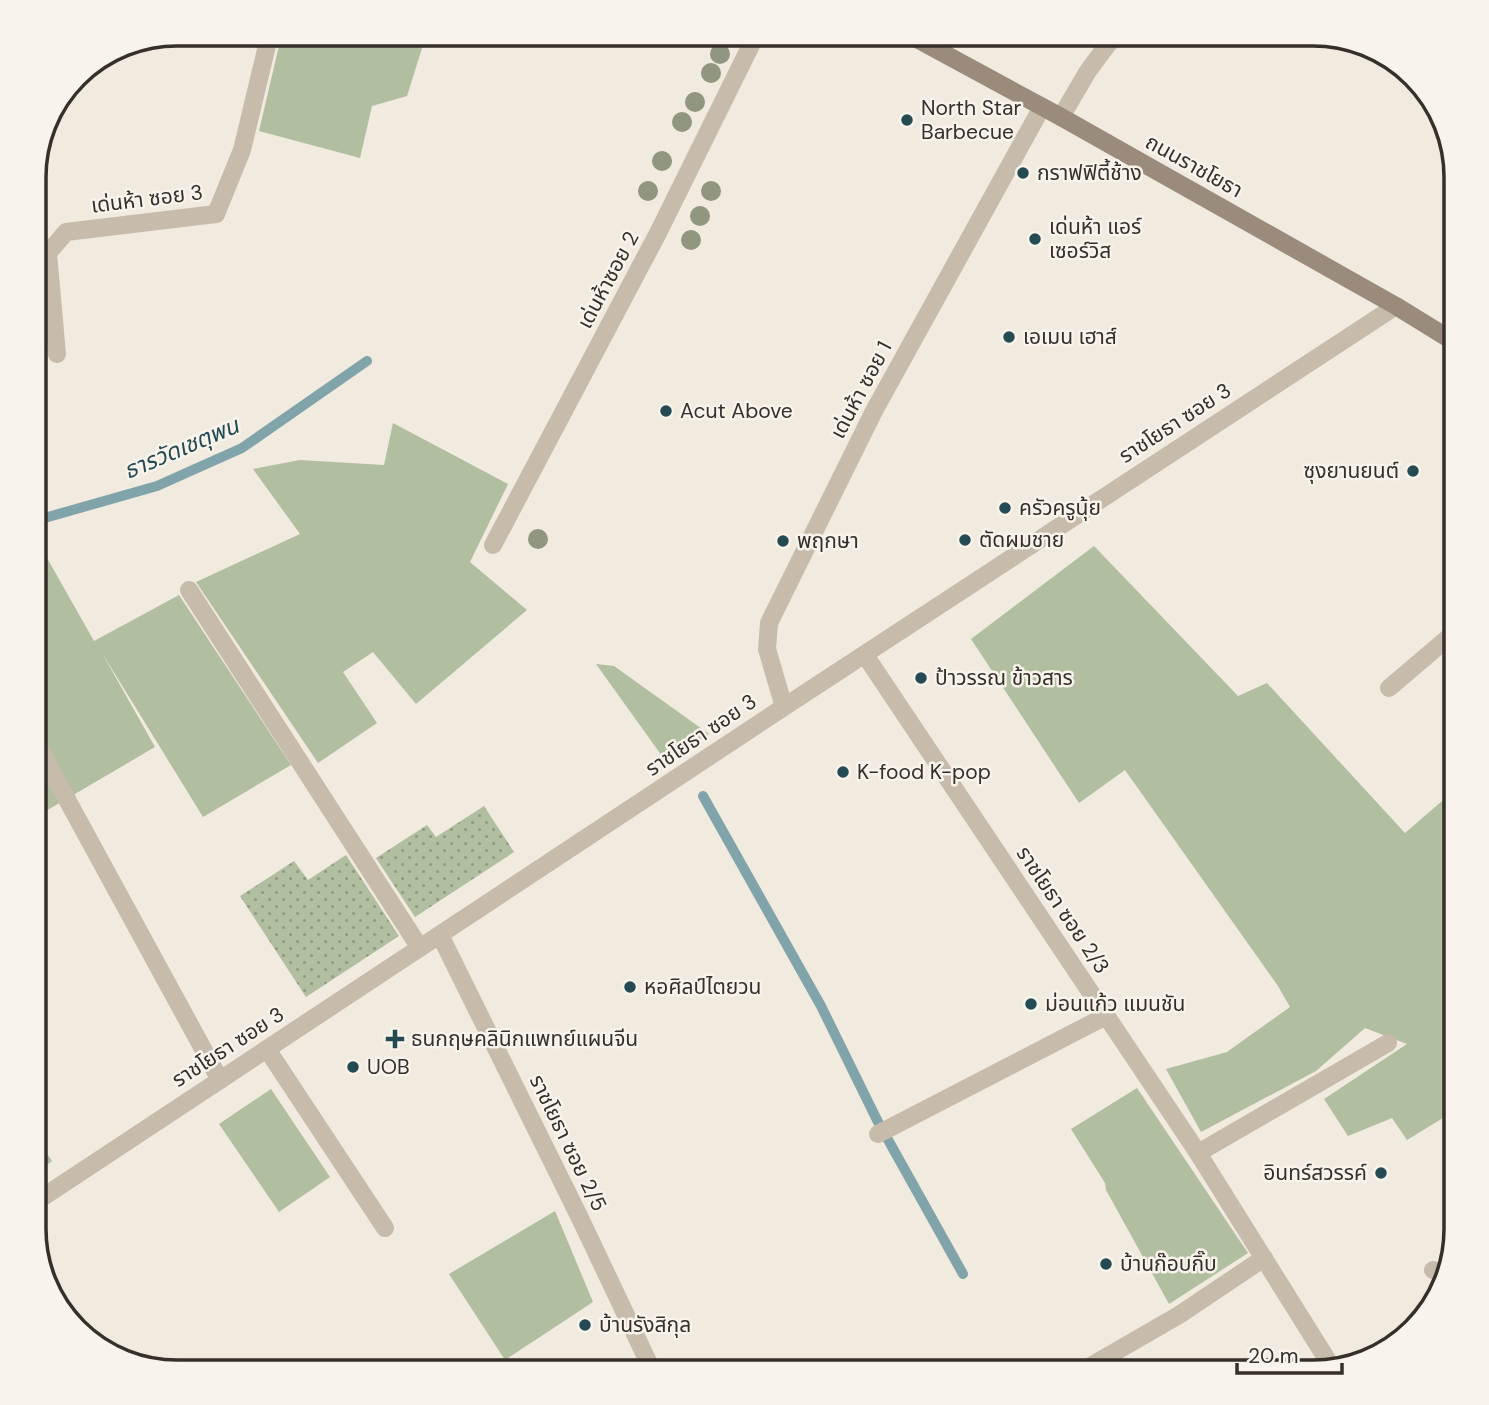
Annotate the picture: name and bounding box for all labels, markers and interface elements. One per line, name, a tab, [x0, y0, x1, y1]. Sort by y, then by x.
place label: North Star Barbecue	[921, 94, 1021, 146]
marker: North Star Barbecue	[899, 112, 915, 128]
street label: ถนนราชโยธา	[1140, 128, 1248, 204]
place label: กราฟฟิตี้ช้าง	[1037, 158, 1142, 187]
marker: กราฟฟิตี้ช้าง	[1015, 165, 1031, 181]
street label: เด่นห้า ซอย 3	[89, 178, 205, 220]
place label: เด่นห้า แอร์ เซอร์วิส	[1049, 213, 1142, 265]
street label: เด่นห้าซอย 2	[571, 226, 645, 334]
marker: เด่นห้า แอร์ เซอร์วิส	[1027, 231, 1043, 247]
place label: เอเมน เฮาส์	[1023, 323, 1117, 351]
marker: เอเมน เฮาส์	[1001, 329, 1017, 345]
street label: เด่นห้า ซอย 1	[824, 336, 898, 444]
street label: ราชโยธา ซอย 3	[1114, 376, 1236, 470]
place label: Acut Above	[680, 397, 793, 425]
marker: Acut Above	[658, 403, 674, 419]
water label: ธารวัดเชตุพน	[119, 410, 245, 486]
place label: ซุงยานยนต์	[1303, 457, 1399, 485]
marker: ซุงยานยนต์	[1405, 463, 1421, 479]
place label: ครัวครูนุ้ย	[1019, 494, 1101, 522]
marker: ครัวครูนุ้ย	[997, 500, 1013, 516]
place label: ตัดผมชาย	[979, 526, 1064, 554]
place label: พฤกษา	[797, 527, 859, 555]
marker: ตัดผมชาย	[957, 532, 973, 548]
marker: พฤกษา	[775, 533, 791, 549]
place label: ป้าวรรณ ข้าวสาร	[935, 664, 1073, 692]
marker: ป้าวรรณ ข้าวสาร	[913, 670, 929, 686]
street label: ราชโยธา ซอย 3	[640, 688, 762, 782]
place label: K-food K-pop	[857, 758, 991, 786]
marker: K-food K-pop	[835, 764, 851, 780]
street label: ราชโยธา ซอย 2/3	[1010, 841, 1116, 979]
place label: หอศิลป์ไตยวน	[644, 973, 761, 1001]
marker: หอศิลป์ไตยวน	[622, 979, 638, 995]
place label: ม่อนแก้ว แมนชัน	[1045, 990, 1185, 1018]
marker: ม่อนแก้ว แมนชัน	[1023, 996, 1039, 1012]
street label: ราชโยธา ซอย 3	[167, 1000, 289, 1094]
place label: ธนกฤษคลินิกแพทย์แผนจีน	[411, 1025, 638, 1053]
marker: ธนกฤษคลินิกแพทย์แผนจีน	[385, 1029, 405, 1049]
place label: UOB	[367, 1053, 410, 1081]
marker: UOB	[345, 1059, 361, 1075]
street label: ราชโยธา ซอย 2/5	[523, 1070, 613, 1216]
place label: อินทร์สวรรค์	[1263, 1159, 1367, 1187]
marker: อินทร์สวรรค์	[1373, 1165, 1389, 1181]
place label: บ้านก๊อบกิ๊บ	[1120, 1250, 1217, 1278]
marker: บ้านก๊อบกิ๊บ	[1098, 1256, 1114, 1272]
place label: บ้านรังสิกุล	[599, 1311, 691, 1339]
marker: บ้านรังสิกุล	[577, 1317, 593, 1333]
scale bar	[1237, 1332, 1342, 1376]
text: 20 m	[1248, 1342, 1299, 1370]

